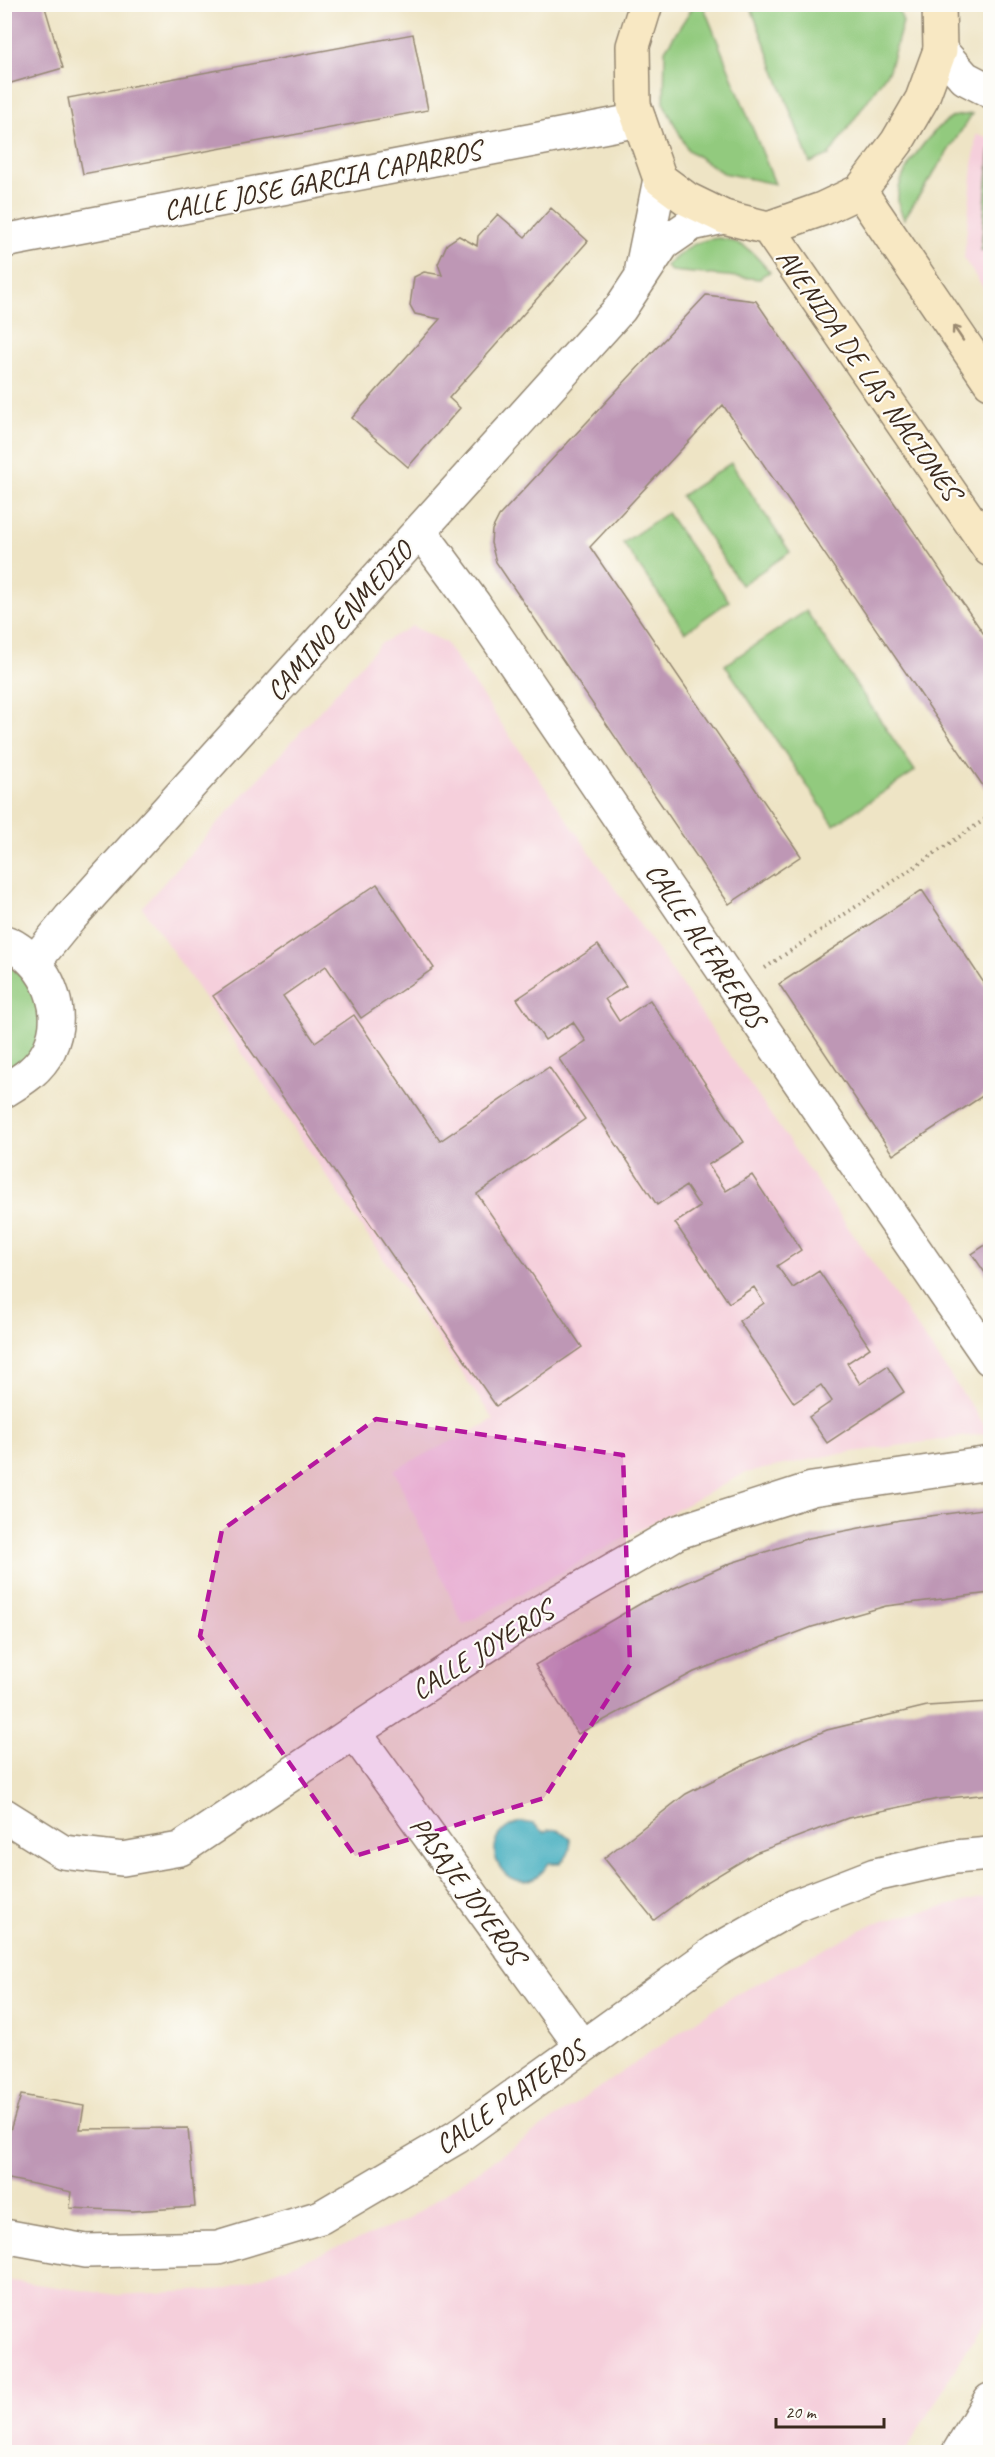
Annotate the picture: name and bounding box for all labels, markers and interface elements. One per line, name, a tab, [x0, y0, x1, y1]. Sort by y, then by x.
street label: CALLE JOSE GARCIA CAPARROS	[161, 131, 489, 228]
street label: AVENIDA DE LAS NACIONES	[769, 241, 972, 511]
one-way arrow	[951, 325, 964, 342]
street label: CAMINO ENMEDIO	[258, 532, 422, 708]
street label: CALLE ALFAREROS	[638, 856, 776, 1037]
street label: CALLE JOYEROS	[405, 1590, 564, 1707]
street label: PASAJE JOYEROS	[403, 1809, 537, 1975]
street label: CALLE PLATEROS	[428, 2030, 595, 2162]
scale bar	[776, 2391, 884, 2429]
text: 20 m	[785, 2401, 818, 2423]

